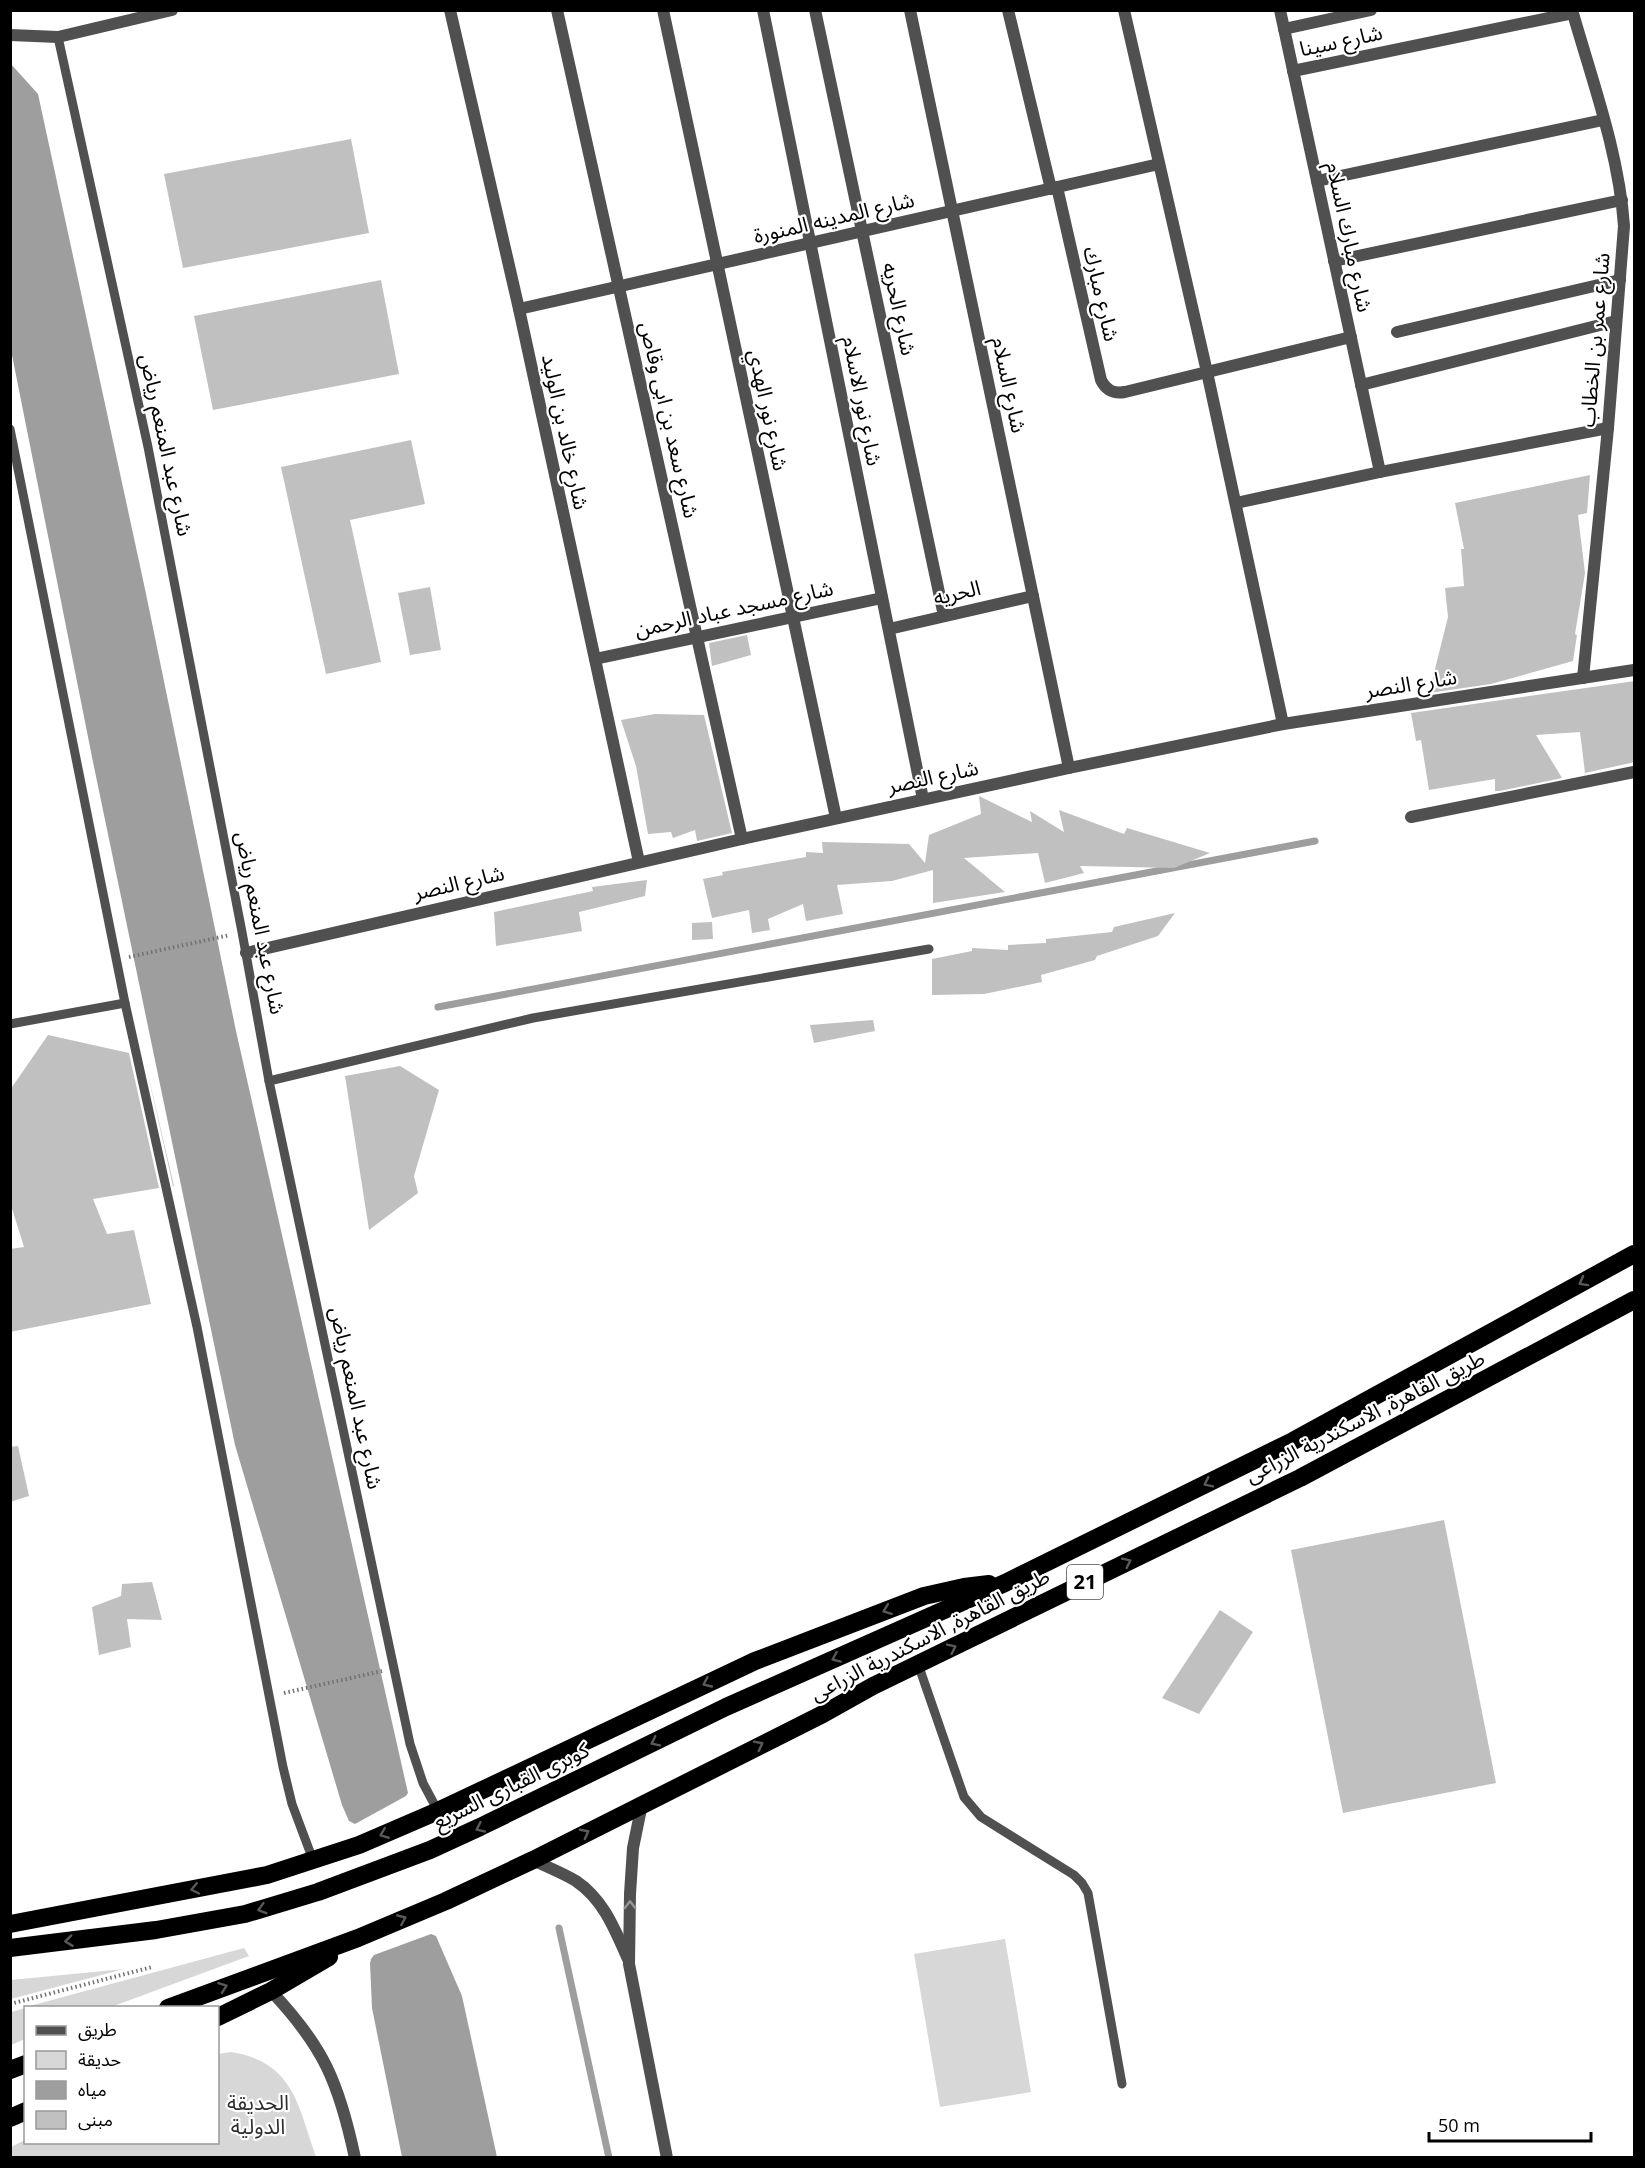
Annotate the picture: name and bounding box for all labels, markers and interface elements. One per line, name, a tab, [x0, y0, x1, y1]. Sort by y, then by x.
street label: شارع سينا	[1297, 18, 1385, 64]
street label: شارع مبارك السلام	[1317, 159, 1380, 315]
street label: شارع المدينه المنورة	[751, 185, 917, 251]
street label: شارع مبارك	[1076, 244, 1126, 344]
street label: شارع عمر بن الخطاب	[1572, 252, 1618, 428]
street label: شارع الحريه	[875, 260, 923, 358]
street label: شارع سعد بن ابى وقاص	[632, 319, 706, 521]
street label: شارع نور الاسلام	[834, 334, 889, 469]
street label: شارع السلام	[983, 334, 1034, 436]
street label: شارع نور الهدي	[740, 347, 795, 474]
street label: شارع عبد المنعم رياض	[132, 351, 200, 539]
street label: شارع خالد بن الوليد	[534, 351, 596, 513]
street label: شارع مسجد عباد الرحمن	[632, 573, 836, 645]
street label: الحريه	[930, 573, 983, 611]
street label: شارع النصر	[1362, 662, 1459, 706]
street label: شارع النصر	[884, 753, 981, 801]
street label: شارع عبد المنعم رياض	[228, 829, 292, 1017]
street label: شارع النصر	[410, 858, 507, 908]
one-way arrow	[1579, 1275, 1589, 1286]
street label: شارع عبد المنعم رياض	[322, 1304, 390, 1492]
street label: طريق القاهرة, الاسكندرية الزراعى	[1240, 1343, 1489, 1489]
one-way arrow	[1203, 1476, 1214, 1488]
one-way arrow	[1121, 1558, 1132, 1569]
street label: طريق القاهرة, الاسكندرية الزراعى	[805, 1561, 1054, 1707]
road number: 21	[1067, 1565, 1103, 1599]
one-way arrow	[882, 1603, 893, 1615]
one-way arrow	[946, 1643, 957, 1655]
one-way arrow	[832, 1651, 843, 1663]
one-way arrow	[702, 1676, 713, 1688]
one-way arrow	[650, 1734, 661, 1746]
street label: كوبرى القبارى السريع	[428, 1735, 595, 1837]
one-way arrow	[753, 1741, 764, 1753]
one-way arrow	[475, 1820, 486, 1832]
one-way arrow	[379, 1827, 390, 1840]
one-way arrow	[579, 1829, 589, 1840]
one-way arrow	[190, 1882, 200, 1895]
one-way arrow	[624, 1901, 636, 1910]
one-way arrow	[257, 1902, 267, 1914]
one-way arrow	[396, 1915, 407, 1927]
one-way arrow	[65, 1934, 74, 1946]
one-way arrow	[217, 1982, 228, 1995]
legend	[24, 2006, 219, 2144]
text: طريق	[78, 2017, 117, 2041]
text: حديقة	[78, 2047, 121, 2071]
text: مياه	[78, 2077, 107, 2101]
park label: الحديقة الدولية	[227, 2088, 289, 2140]
scale bar	[1429, 2105, 1591, 2143]
text: مبنى	[78, 2107, 113, 2131]
text: 50 m	[1438, 2113, 1480, 2137]

